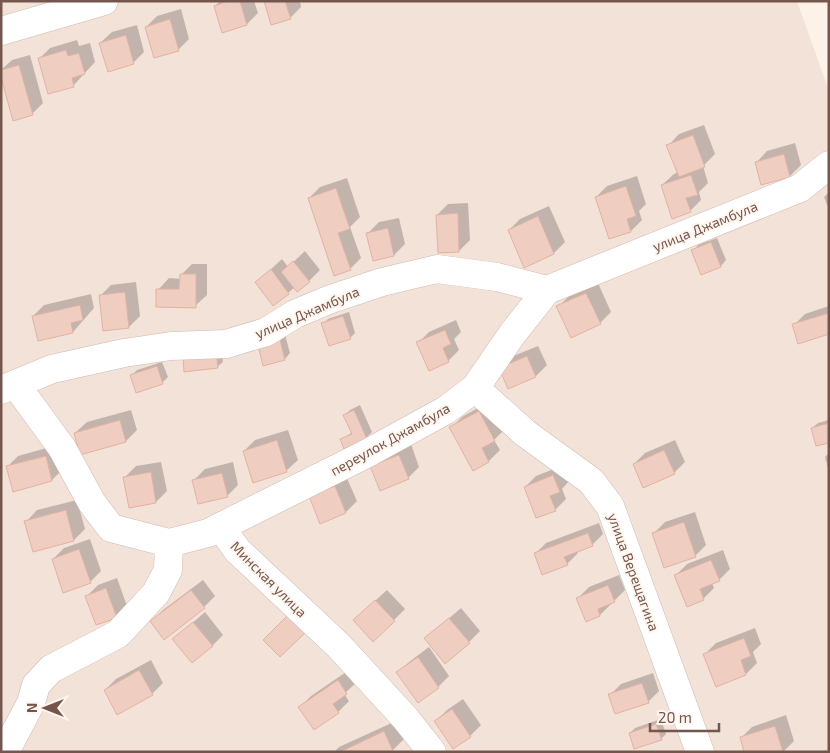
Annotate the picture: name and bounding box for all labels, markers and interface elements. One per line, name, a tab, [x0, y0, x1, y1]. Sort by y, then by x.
street label: улица Джамбула	[650, 197, 760, 255]
street label: улица Джамбула	[252, 282, 362, 342]
street label: переулок Джамбула	[327, 399, 453, 479]
street label: улица Верещагина	[605, 511, 663, 633]
street label: Минская улица	[227, 537, 311, 621]
north arrow	[20, 683, 70, 733]
scale bar	[650, 700, 719, 732]
text: N	[23, 703, 40, 713]
text: 20 m	[658, 708, 692, 726]

